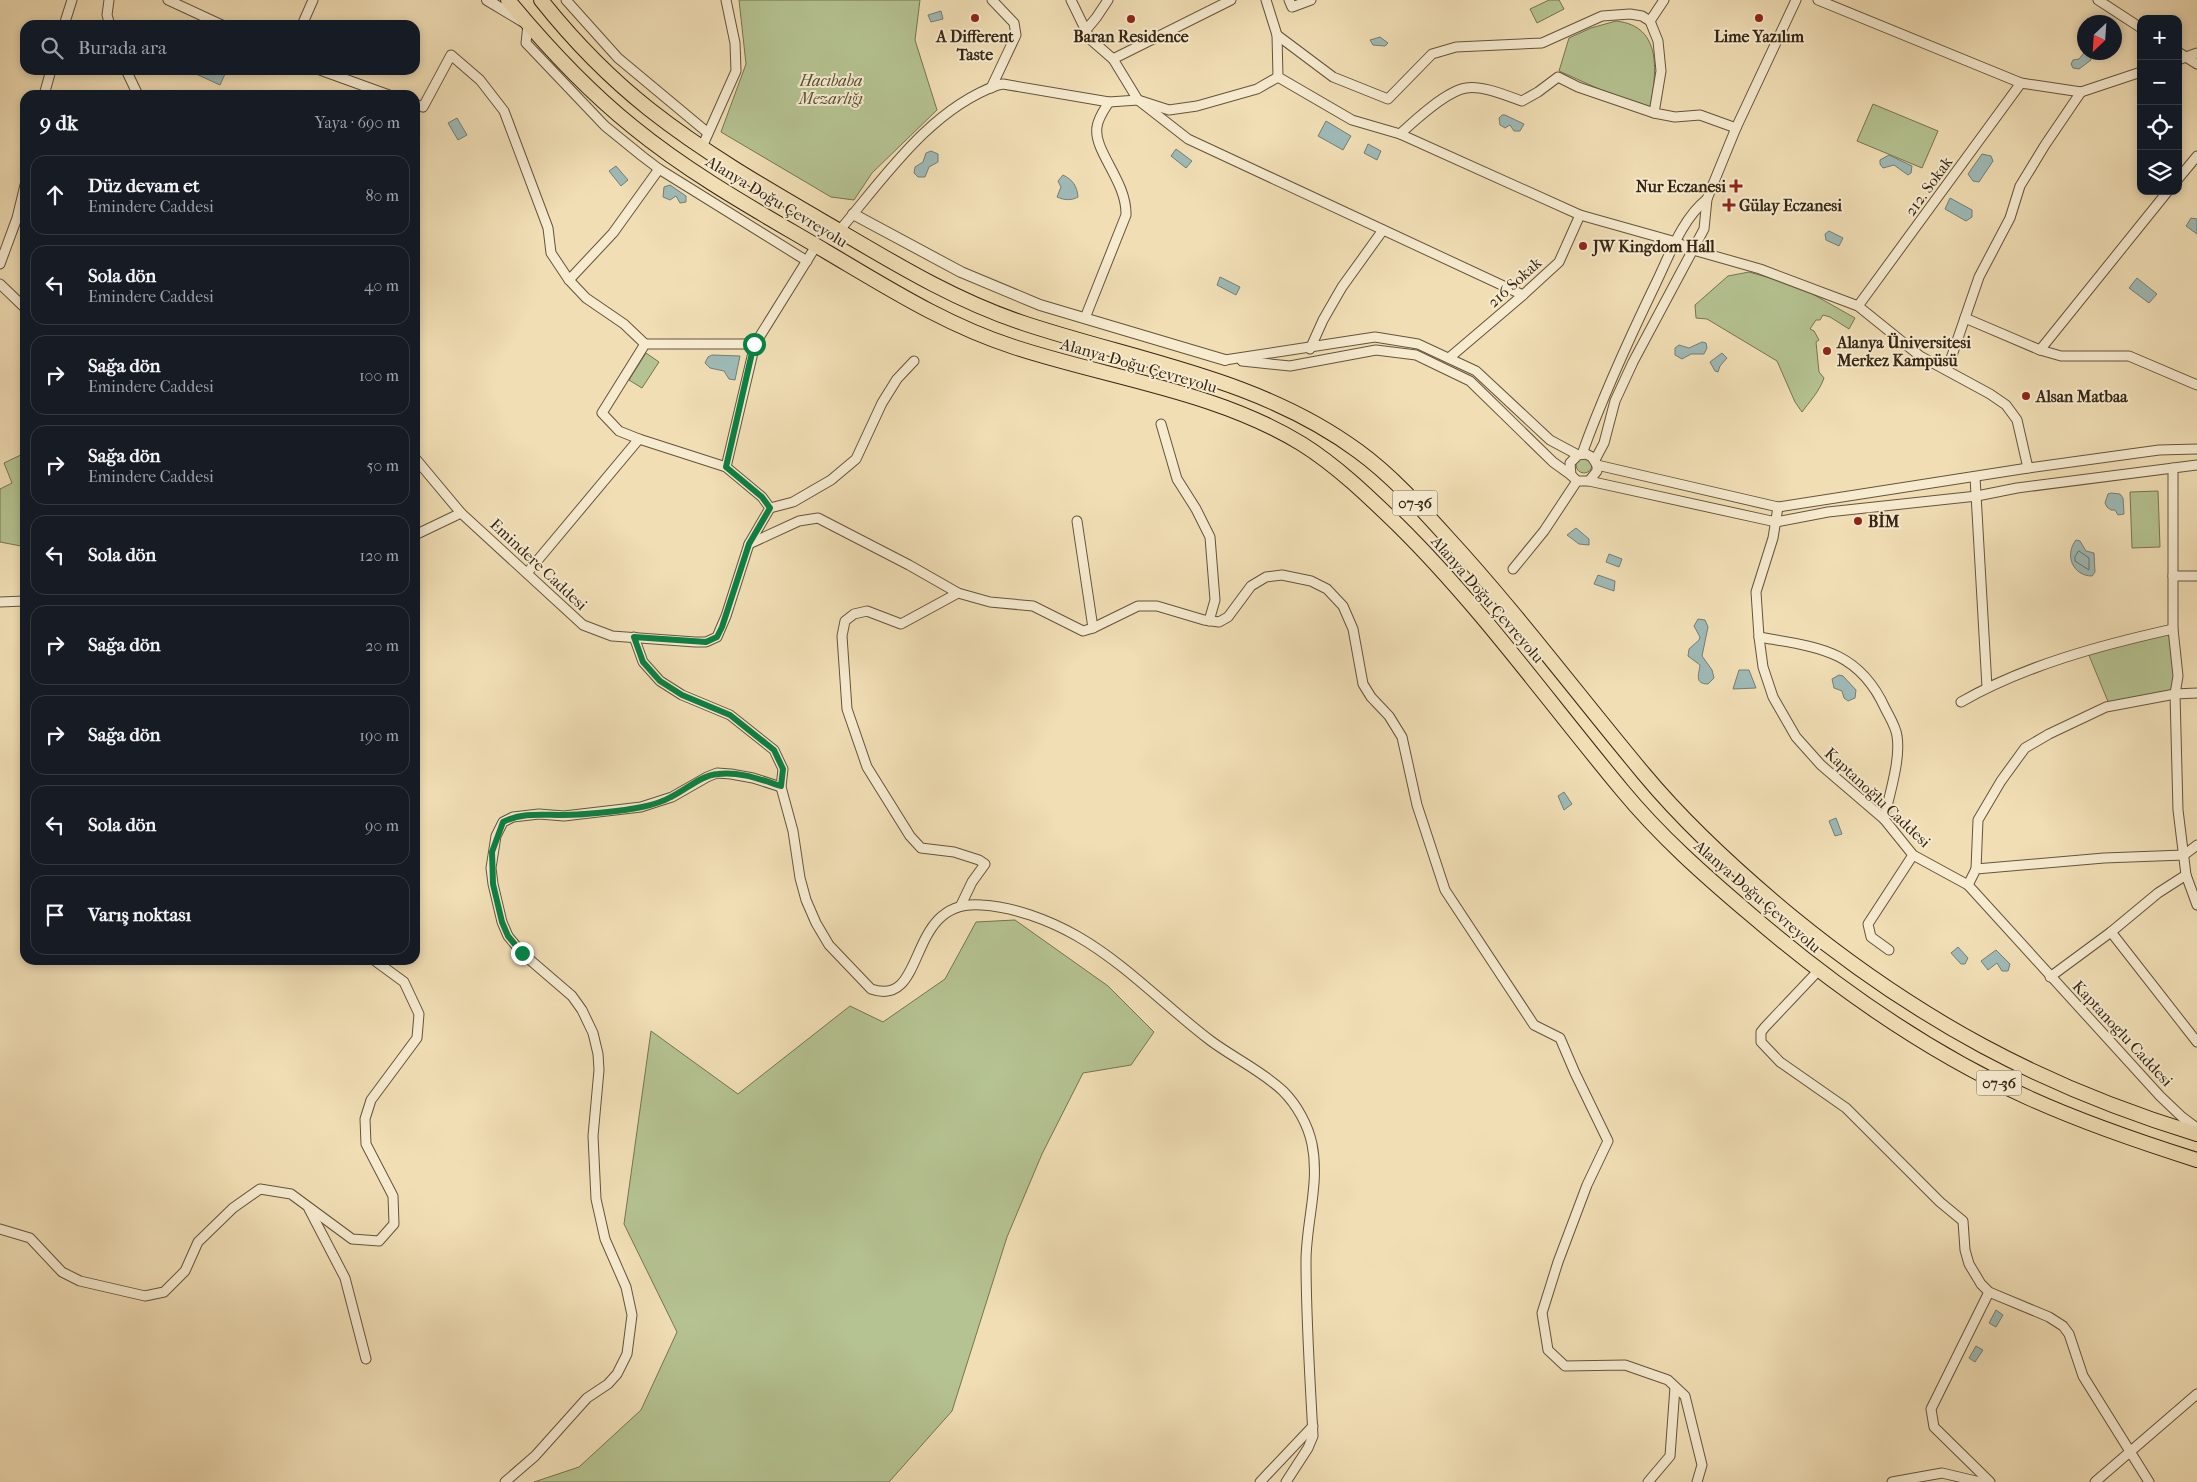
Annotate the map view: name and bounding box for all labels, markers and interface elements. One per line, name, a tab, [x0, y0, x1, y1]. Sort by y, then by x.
marker: A Different Taste	[969, 12, 981, 24]
marker: Lime Yazılım	[1753, 12, 1765, 24]
marker: Baran Residence	[1125, 13, 1137, 25]
north arrow	[2077, 15, 2122, 60]
map controls	[2137, 15, 2182, 195]
button: +	[2137, 15, 2182, 60]
search box	[20, 20, 420, 75]
place label: A Different Taste	[935, 27, 1014, 64]
place label: Baran Residence	[1073, 27, 1189, 46]
place label: Lime Yazılım	[1714, 27, 1805, 46]
icon: search	[38, 34, 66, 62]
text: Burada ara	[78, 37, 167, 59]
button: −	[2137, 60, 2182, 105]
park label: Hacıbaba Mezarlığı	[798, 71, 863, 108]
button: locate	[2137, 105, 2182, 150]
text: 9 dk	[40, 111, 78, 135]
text: Yaya · 690 m	[315, 113, 400, 132]
button: layers	[2137, 150, 2182, 195]
street label: Alanya Doğu Çevreyolu	[701, 151, 851, 252]
street label: 212. Sokak	[1901, 152, 1957, 220]
text: Düz devam et	[88, 175, 199, 197]
place label: Nur Eczanesi	[1636, 177, 1726, 196]
marker: Nur Eczanesi	[1730, 180, 1742, 192]
icon: ahead	[41, 181, 69, 209]
text: 80 m	[365, 186, 399, 205]
place label: Gülay Eczanesi	[1739, 196, 1842, 216]
text: Emindere Caddesi	[88, 197, 214, 216]
marker: Gülay Eczanesi	[1723, 199, 1735, 211]
place label: JW Kingdom Hall	[1591, 237, 1715, 257]
marker: JW Kingdom Hall	[1577, 240, 1589, 252]
street label: 216 Sokak	[1483, 253, 1546, 312]
text: Sola dön	[88, 265, 156, 287]
icon: left	[41, 271, 69, 299]
text: 40 m	[364, 276, 399, 295]
text: Emindere Caddesi	[88, 287, 214, 306]
place label: Alanya Üniversitesi Merkez Kampüsü	[1836, 332, 1971, 371]
route start	[743, 333, 766, 356]
street label: Alanya Doğu Çevreyolu	[1057, 334, 1219, 398]
marker: Alanya Üniversitesi Merkez Kampüsü	[1821, 345, 1833, 357]
text: Sağa dön	[88, 355, 161, 377]
icon: right	[41, 361, 69, 389]
text: 100 m	[359, 366, 399, 385]
text: Emindere Caddesi	[88, 377, 214, 396]
place label: Alsan Matbaa	[2035, 387, 2128, 406]
marker: Alsan Matbaa	[2020, 390, 2032, 402]
text: Sağa dön	[88, 445, 161, 467]
icon: right	[41, 451, 69, 479]
text: 50 m	[367, 456, 399, 475]
text: Emindere Caddesi	[88, 467, 214, 486]
road number: 07-36	[1392, 490, 1438, 516]
place label: BİM	[1868, 511, 1900, 531]
street label: Emindere Caddesi	[486, 515, 591, 614]
marker: BİM	[1852, 515, 1864, 527]
street label: Alanya Doğu Çevreyolu	[1426, 531, 1548, 667]
icon: left	[41, 541, 69, 569]
text: Sola dön	[88, 544, 156, 566]
text: 120 m	[360, 546, 399, 565]
icon: right	[41, 631, 69, 659]
text: Sağa dön	[88, 634, 161, 656]
text: 20 m	[365, 636, 399, 655]
icon: right	[41, 721, 69, 749]
text: Sağa dön	[88, 724, 161, 746]
text: 190 m	[359, 726, 399, 745]
street label: Kaptanoğlu Caddesi	[1821, 743, 1935, 851]
icon: left	[41, 811, 69, 839]
text: Sola dön	[88, 814, 156, 836]
text: 90 m	[365, 816, 399, 835]
street label: Alanya Doğu Çevreyolu	[1689, 835, 1825, 957]
icon: arrive	[41, 901, 69, 929]
text: Varış noktası	[88, 904, 191, 926]
route end	[511, 942, 534, 965]
street label: Kaptanoglu Caddesi	[2069, 976, 2177, 1090]
road number: 07-36	[1976, 1070, 2022, 1096]

